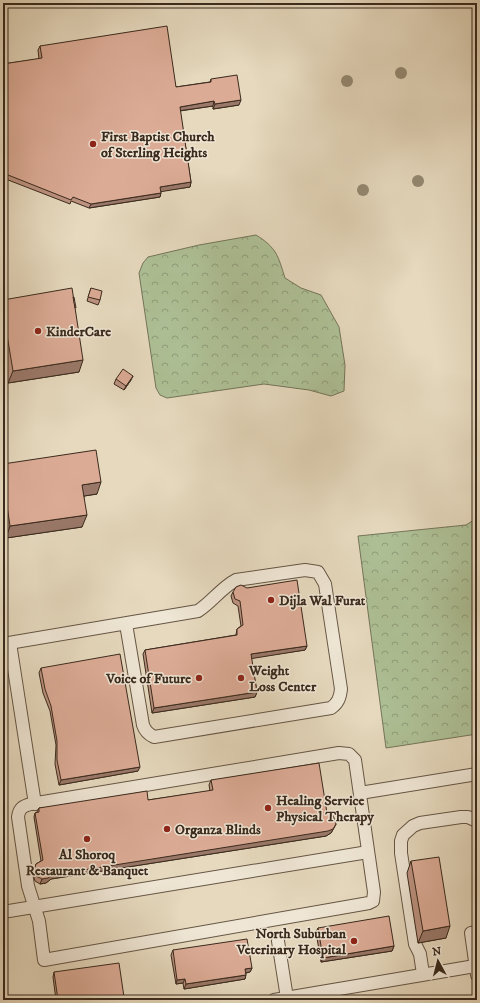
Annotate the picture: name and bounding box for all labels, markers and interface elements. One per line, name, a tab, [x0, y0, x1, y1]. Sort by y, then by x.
place label: First Baptist Church of Sterling Heights	[101, 128, 215, 162]
marker: First Baptist Church of Sterling Heights	[88, 139, 98, 149]
place label: KinderCare	[46, 323, 111, 341]
marker: KinderCare	[33, 326, 43, 336]
place label: Dijla Wal Furat	[279, 592, 366, 610]
marker: Dijla Wal Furat	[266, 595, 276, 605]
place label: Weight Loss Center	[248, 662, 317, 696]
place label: Voice of Future	[105, 670, 191, 688]
marker: Voice of Future	[194, 673, 204, 683]
marker: Weight Loss Center	[236, 673, 246, 683]
place label: Healing Service Physical Therapy	[276, 792, 374, 826]
marker: Healing Service Physical Therapy	[263, 803, 273, 813]
place label: Organza Blinds	[175, 821, 261, 839]
marker: Organza Blinds	[162, 824, 172, 834]
marker: Al Shoroq Restaurant & Banquet	[82, 834, 92, 844]
place label: Al Shoroq Restaurant & Banquet	[26, 846, 149, 880]
place label: North Suburban Veterinary Hospital	[236, 925, 347, 959]
marker: North Suburban Veterinary Hospital	[349, 936, 359, 946]
north arrow	[418, 941, 458, 981]
text: N	[432, 945, 442, 960]

